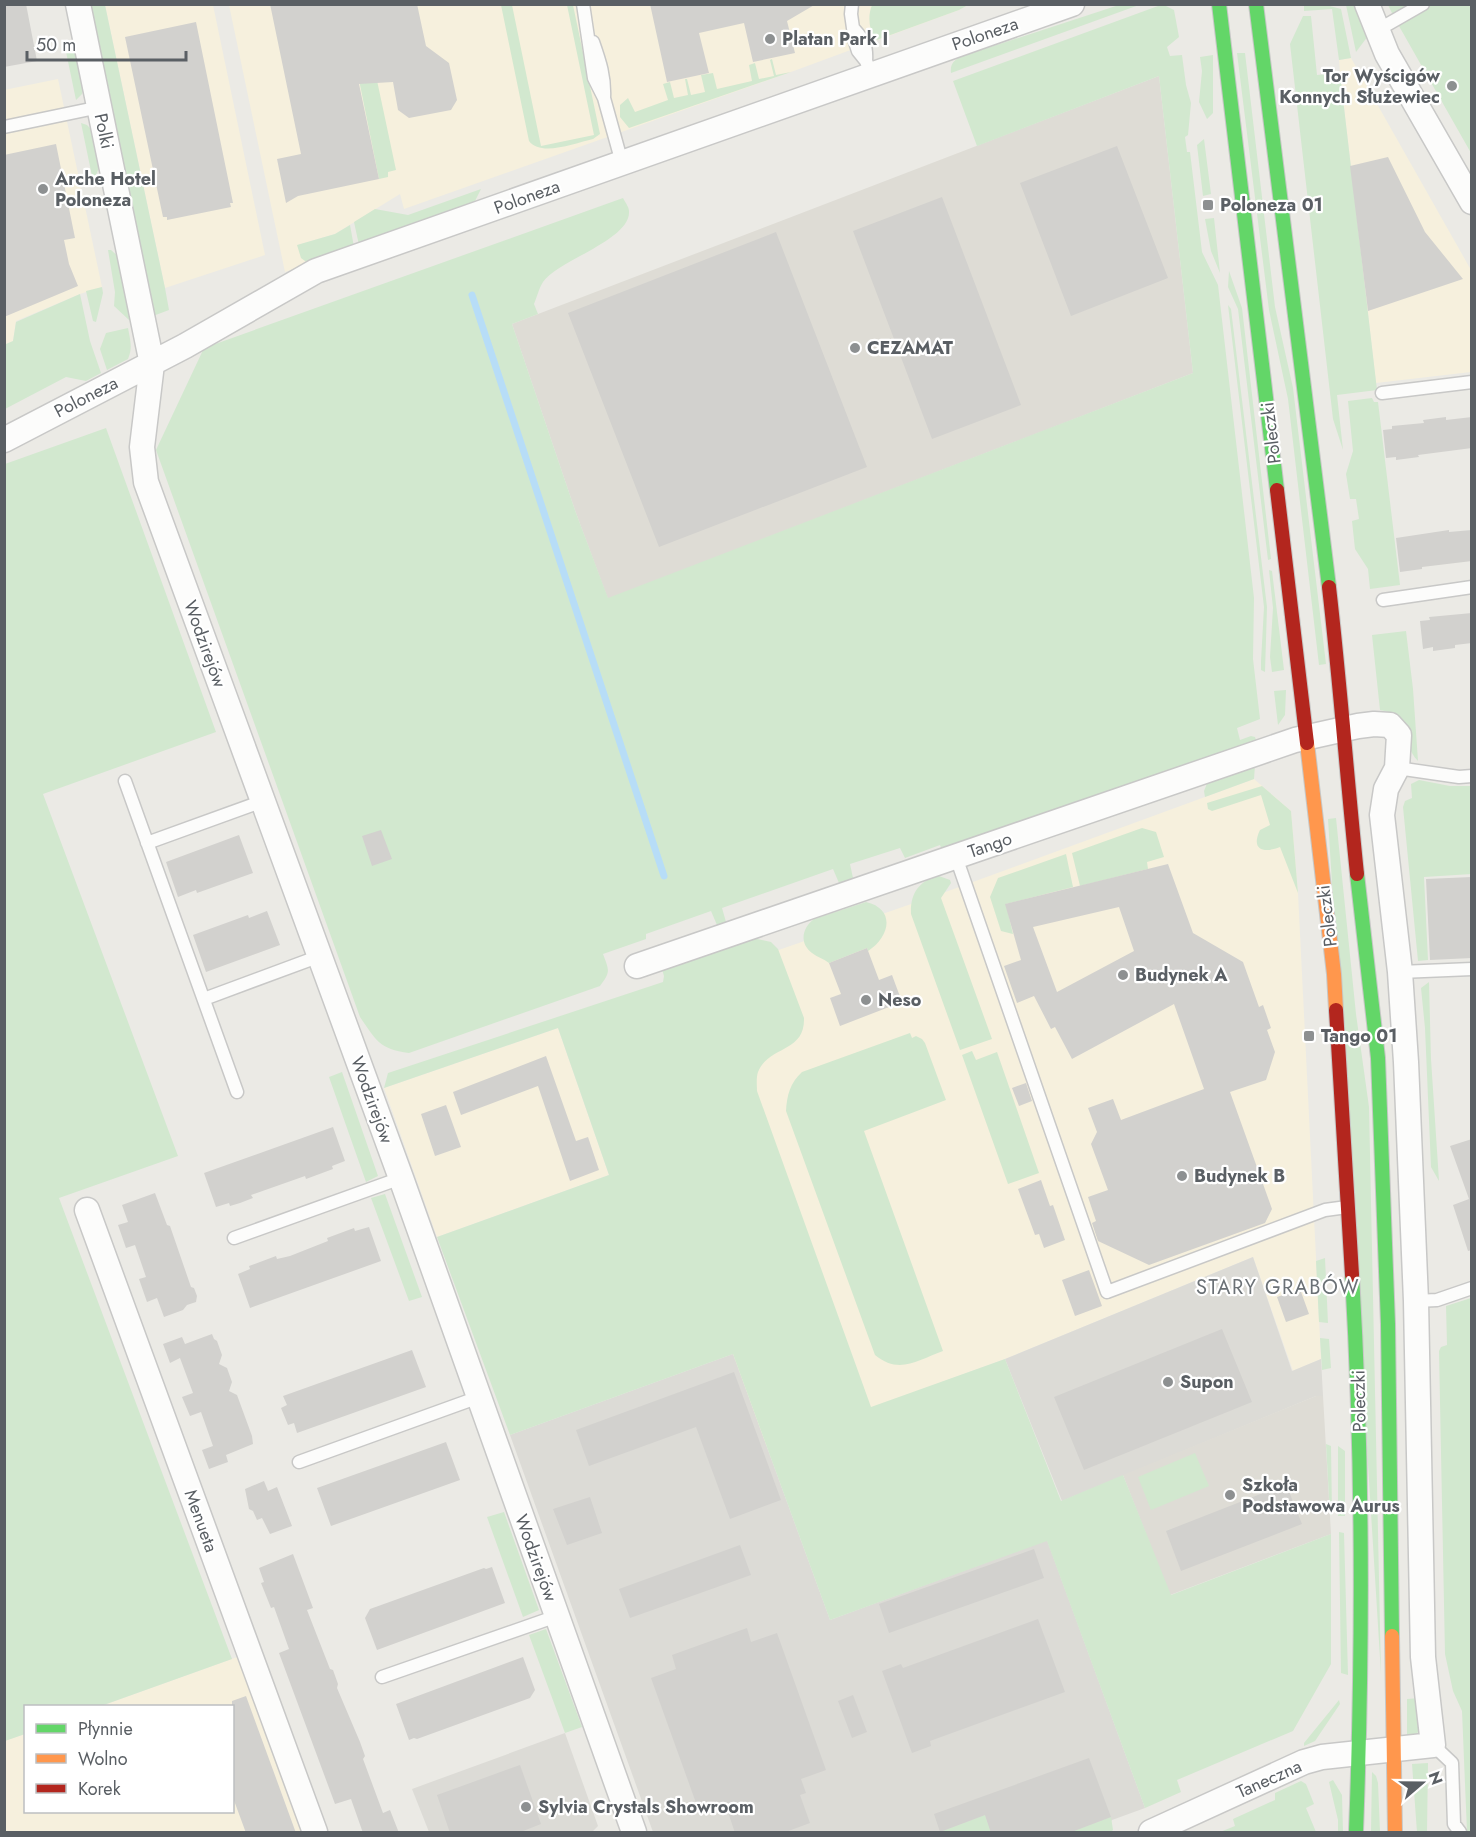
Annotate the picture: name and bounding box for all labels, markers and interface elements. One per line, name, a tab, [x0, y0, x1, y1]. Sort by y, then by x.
street label: Poloneza	[948, 11, 1022, 57]
scale bar	[27, 24, 186, 62]
place label: Platan Park I	[782, 26, 888, 52]
text: 50 m	[36, 32, 76, 58]
marker: Platan Park I	[763, 32, 777, 46]
place label: Tor Wyścigów Konnych Służewiec	[1279, 63, 1440, 110]
marker: Tor Wyścigów Konnych Służewiec	[1445, 79, 1459, 93]
street label: Polki	[88, 111, 120, 151]
place label: Arche Hotel Poloneza	[54, 166, 156, 213]
street label: Poloneza	[490, 173, 564, 221]
marker: Arche Hotel Poloneza	[36, 182, 50, 196]
place label: Poloneza 01	[1220, 192, 1323, 218]
marker: Poloneza 01	[1201, 198, 1215, 212]
place label: CEZAMAT	[867, 335, 954, 361]
marker: CEZAMAT	[848, 341, 862, 355]
street label: Poloneza	[50, 370, 122, 424]
street label: Poleczki	[1254, 401, 1288, 465]
street label: Wodzirejów	[177, 597, 233, 692]
street label: Tango	[965, 825, 1016, 865]
street label: Poleczki	[1310, 884, 1344, 948]
place label: Budynek A	[1135, 962, 1228, 988]
marker: Budynek A	[1116, 968, 1130, 982]
place label: Neso	[878, 987, 922, 1013]
marker: Neso	[859, 993, 873, 1007]
place label: Tango 01	[1321, 1023, 1397, 1049]
marker: Tango 01	[1302, 1029, 1316, 1043]
street label: Wodzirejów	[344, 1053, 400, 1148]
place label: Budynek B	[1194, 1163, 1285, 1189]
marker: Budynek B	[1175, 1169, 1189, 1183]
district label: STARY GRABÓW	[1196, 1273, 1360, 1302]
place label: Supon	[1180, 1369, 1234, 1395]
street label: Poleczki	[1345, 1370, 1373, 1432]
marker: Supon	[1161, 1375, 1175, 1389]
place label: Szkoła Podstawowa Aurus	[1242, 1472, 1400, 1519]
street label: Menueta	[178, 1486, 224, 1556]
marker: Szkoła Podstawowa Aurus	[1223, 1488, 1237, 1502]
street label: Wodzirejów	[508, 1511, 564, 1606]
legend	[24, 1705, 234, 1813]
text: Płynnie	[78, 1716, 133, 1742]
text: Wolno	[78, 1746, 128, 1772]
street label: Taneczna	[1232, 1753, 1306, 1805]
north arrow	[1392, 1753, 1452, 1813]
text: N	[1423, 1768, 1449, 1788]
text: Korek	[78, 1776, 121, 1802]
place label: Sylvia Crystals Showroom	[538, 1794, 754, 1820]
marker: Sylvia Crystals Showroom	[519, 1800, 533, 1814]

